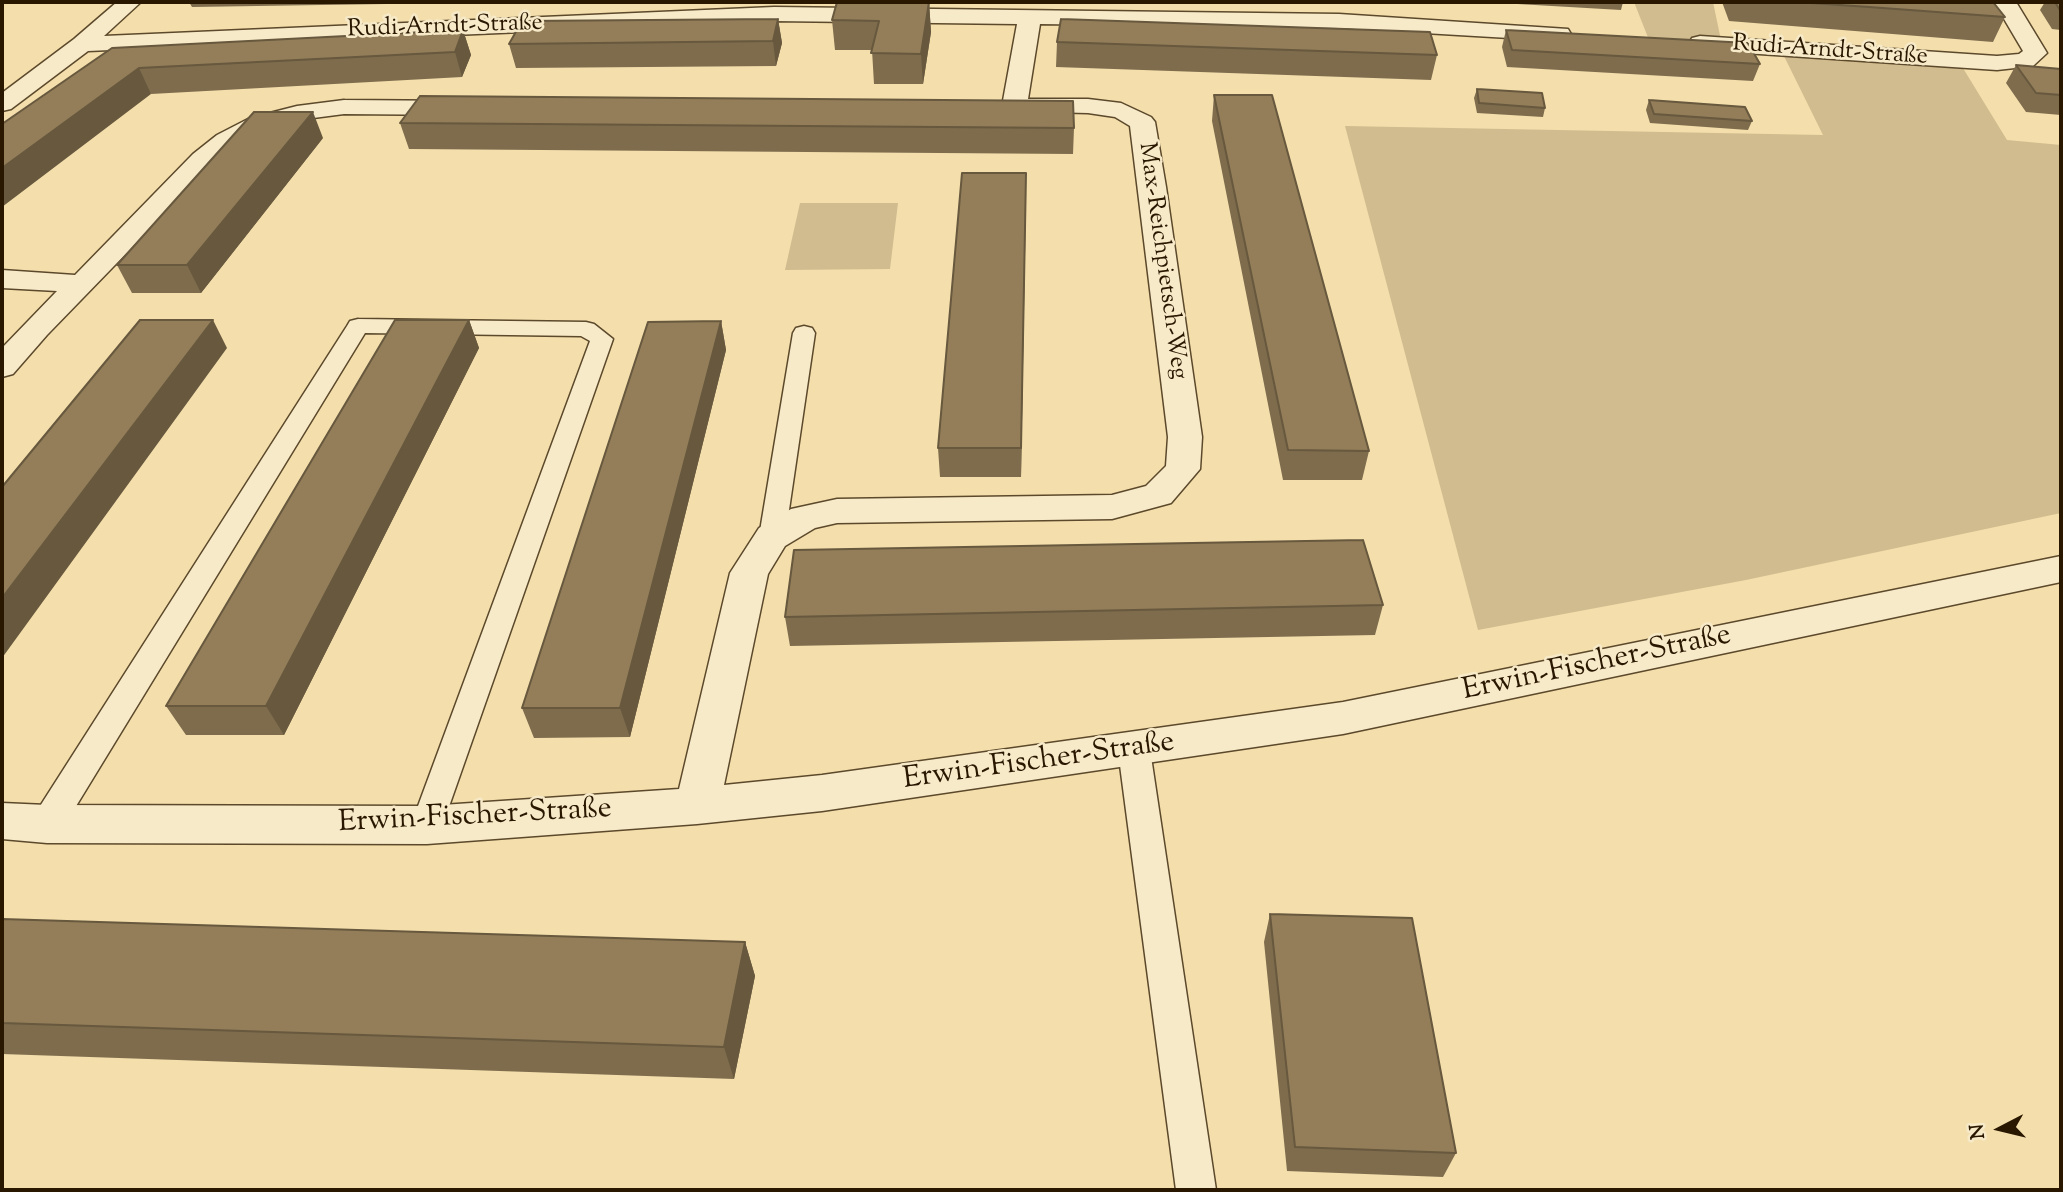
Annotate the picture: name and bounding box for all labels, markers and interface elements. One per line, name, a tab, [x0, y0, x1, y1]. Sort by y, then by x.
street label: Rudi-Arndt-Straße	[347, 10, 543, 46]
street label: Rudi-Arndt-Straße	[1731, 31, 1929, 73]
street label: Max-Reichpietsch-Weg	[1130, 141, 1192, 381]
street label: Erwin-Fischer-Straße	[1459, 619, 1735, 711]
street label: Erwin-Fischer-Straße	[901, 726, 1177, 800]
street label: Erwin-Fischer-Straße	[337, 793, 613, 843]
north arrow	[1965, 1094, 2035, 1164]
text: N	[1964, 1122, 1993, 1141]

